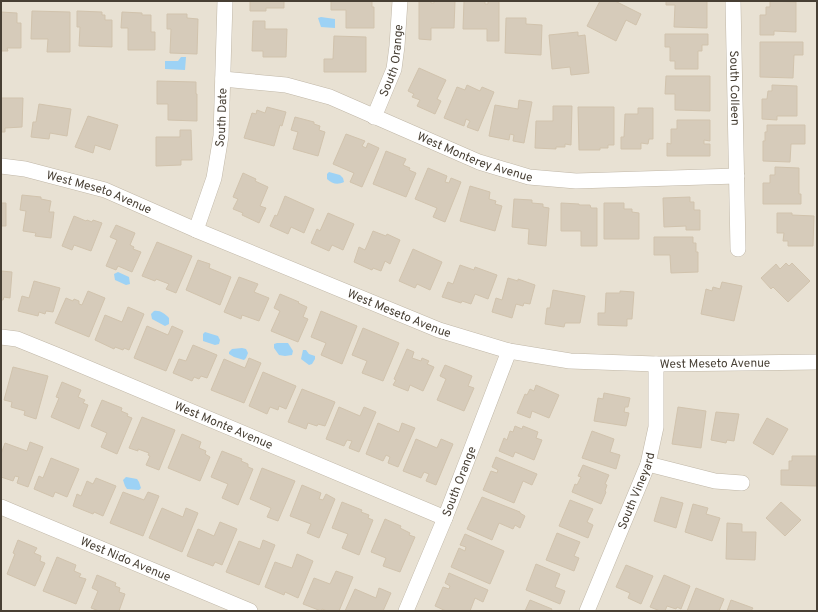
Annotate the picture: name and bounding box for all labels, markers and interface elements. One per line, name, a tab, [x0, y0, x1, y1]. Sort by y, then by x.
street label: South Orange	[376, 24, 407, 99]
street label: South Colleen	[725, 50, 743, 126]
street label: South Date	[212, 88, 231, 149]
street label: West Monterey Avenue	[414, 129, 533, 186]
street label: West Meseto Avenue	[44, 168, 154, 219]
street label: West Meseto Avenue	[345, 286, 453, 342]
street label: West Meseto Avenue	[660, 356, 770, 373]
street label: West Monte Avenue	[172, 398, 275, 454]
street label: South Orange	[439, 444, 481, 519]
street label: South Vineyard	[615, 451, 659, 532]
street label: West Nido Avenue	[78, 534, 173, 586]

